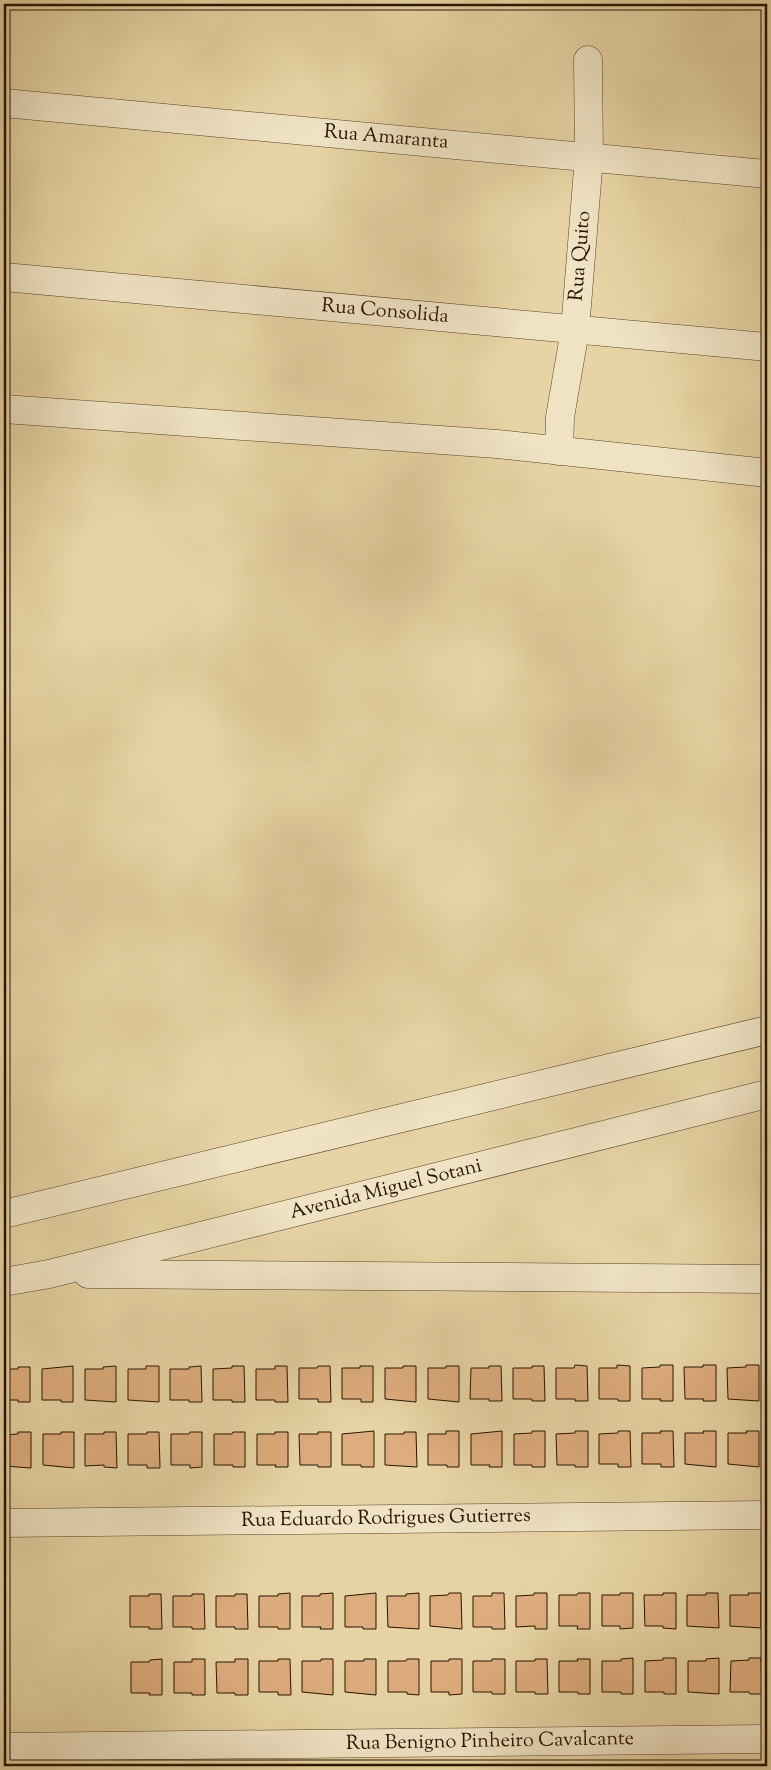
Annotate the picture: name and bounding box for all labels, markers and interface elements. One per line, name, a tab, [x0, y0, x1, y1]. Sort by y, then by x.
street label: Rua Amaranta	[323, 118, 449, 158]
street label: Rua Quito	[563, 210, 599, 302]
street label: Rua Consolida	[320, 292, 450, 332]
street label: Avenida Miguel Sotani	[287, 1152, 485, 1228]
street label: Rua Eduardo Rodrigues Gutierres	[241, 1502, 531, 1536]
street label: Rua Benigno Pinheiro Cavalcante	[346, 1725, 634, 1759]

